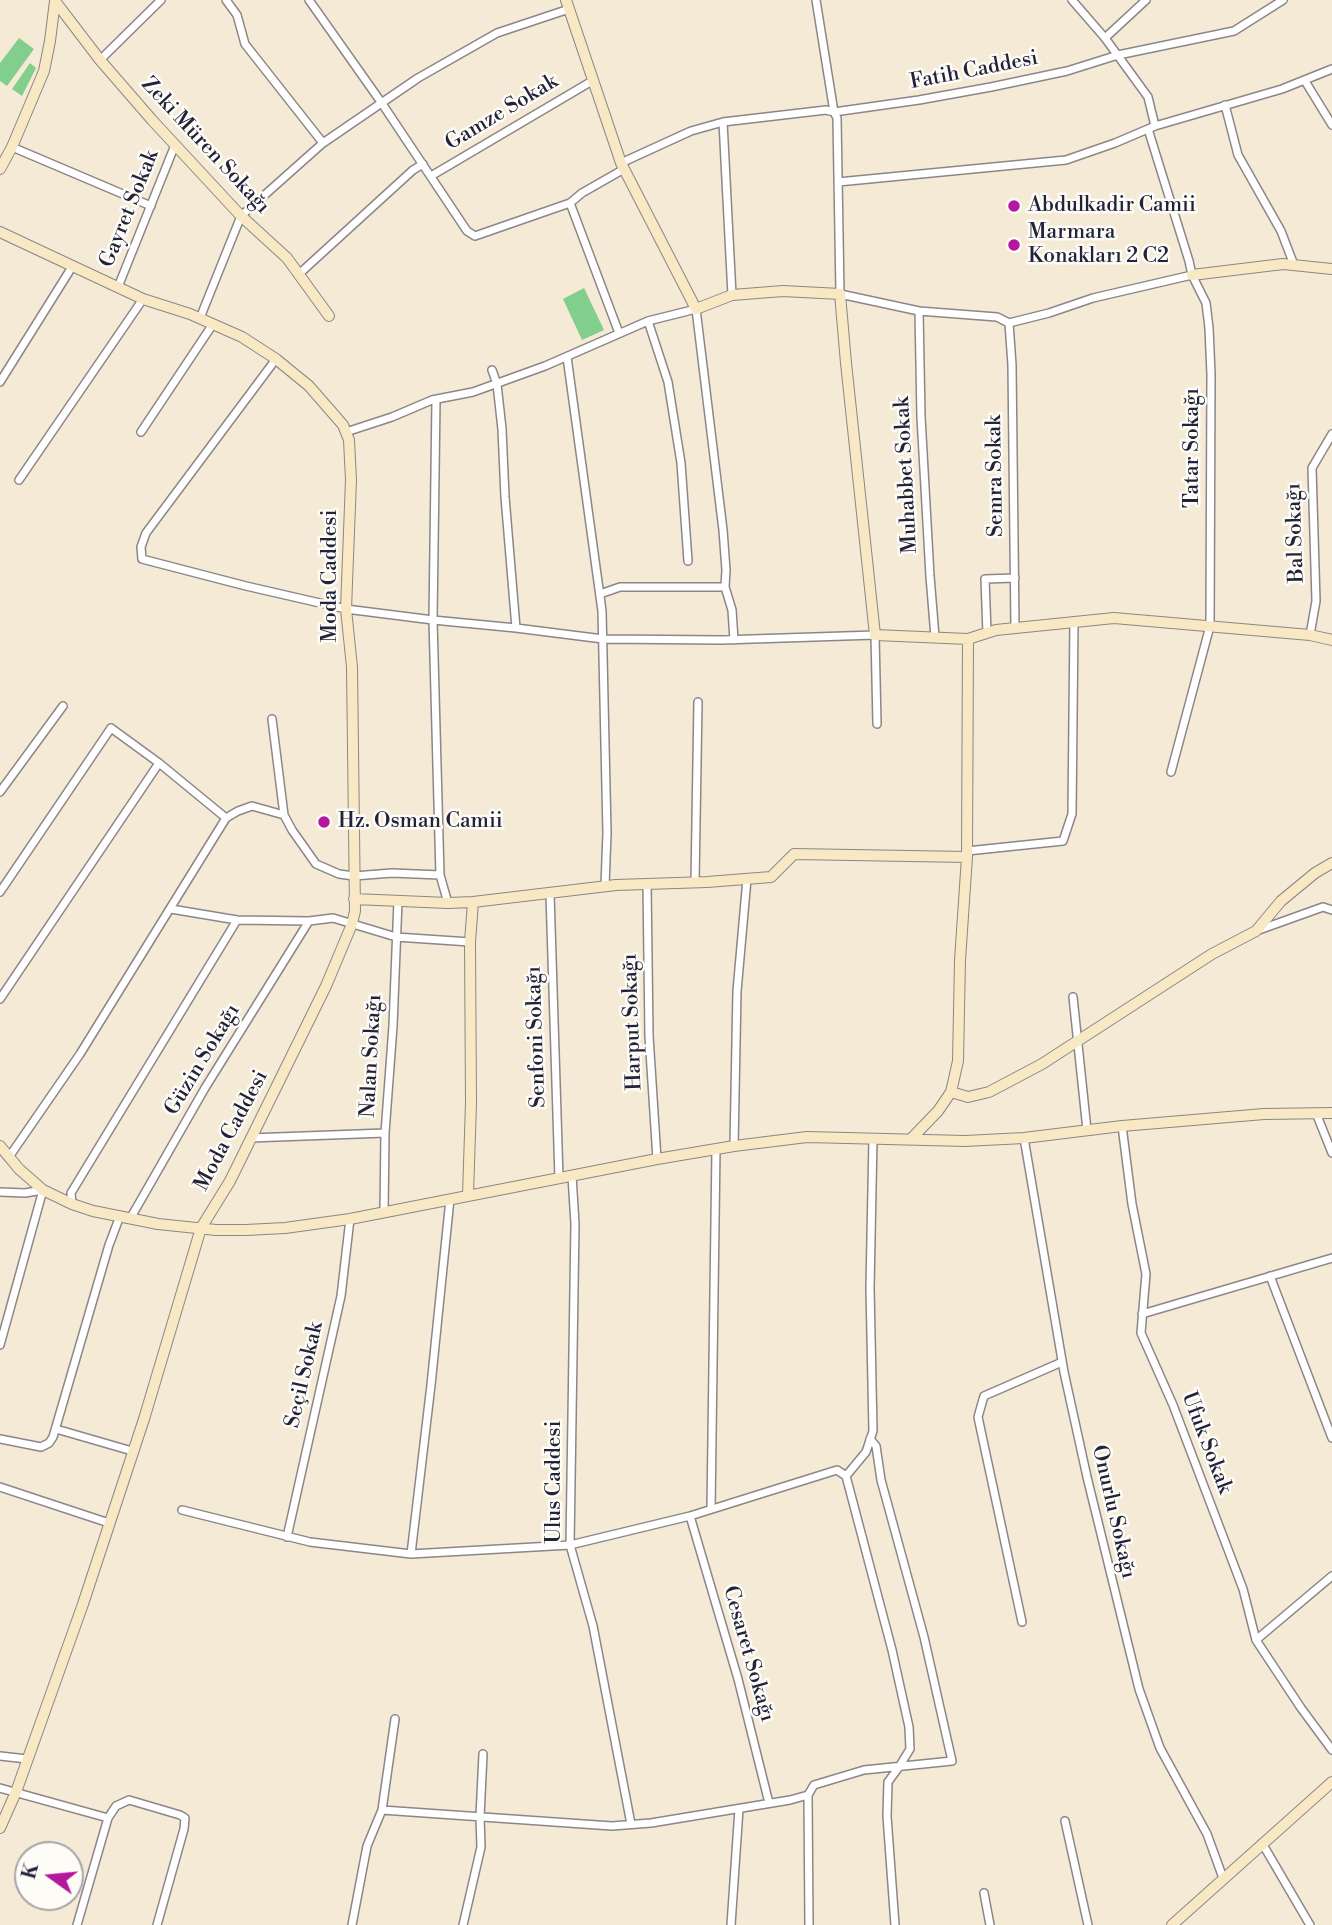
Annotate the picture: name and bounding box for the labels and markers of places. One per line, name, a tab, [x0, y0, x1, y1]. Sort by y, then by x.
place label: Abdulkadir Camii	[1028, 193, 1196, 219]
marker: Abdulkadir Camii	[1006, 198, 1022, 214]
place label: Marmara Konakları 2 C2	[1028, 220, 1169, 270]
marker: Marmara Konakları 2 C2	[1006, 237, 1022, 253]
place label: Hz. Osman Camii	[338, 809, 503, 835]
marker: Hz. Osman Camii	[316, 814, 332, 830]

